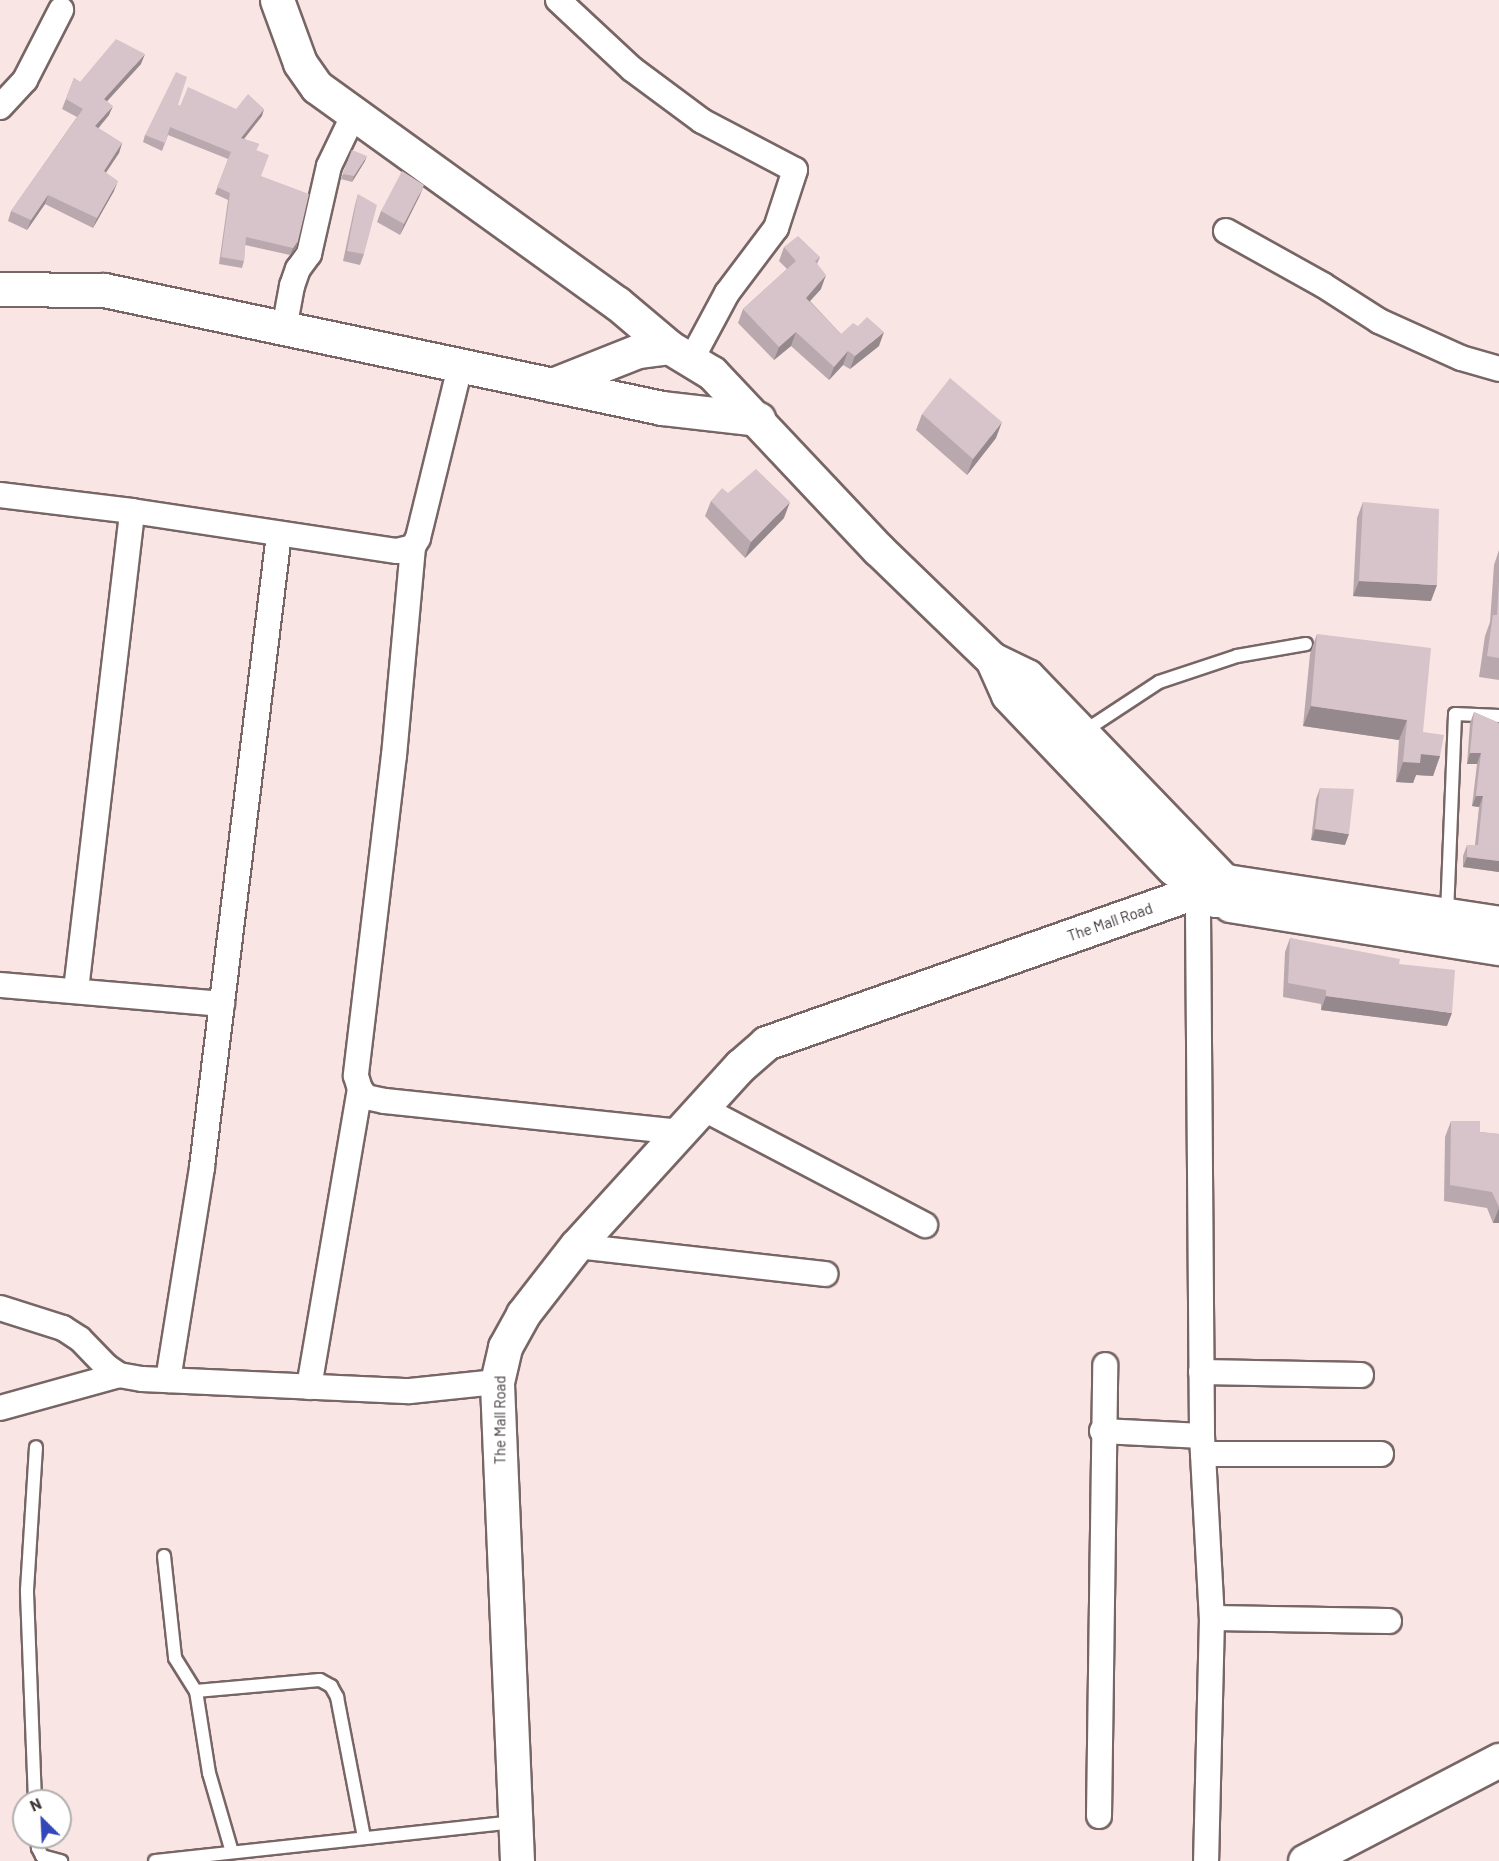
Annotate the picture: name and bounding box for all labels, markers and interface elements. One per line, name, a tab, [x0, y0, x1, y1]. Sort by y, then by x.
street label: The Mall Road	[1065, 899, 1155, 945]
street label: The Mall Road	[491, 1376, 509, 1464]
north arrow	[12, 1789, 72, 1849]
text: N	[27, 1793, 44, 1815]

